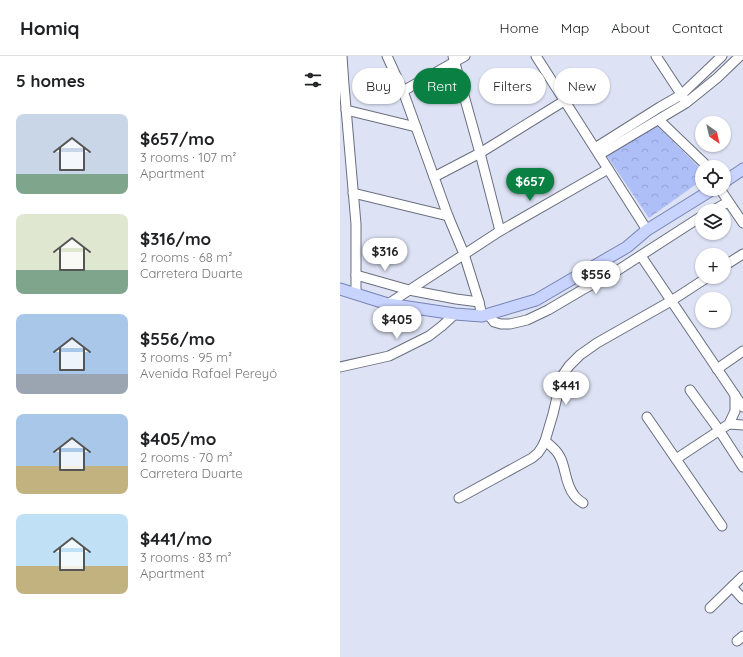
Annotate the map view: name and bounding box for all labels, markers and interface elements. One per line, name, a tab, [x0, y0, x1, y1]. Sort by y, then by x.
text: Homiq	[20, 16, 79, 40]
text: Home	[500, 19, 539, 37]
text: Map	[561, 19, 589, 37]
text: About	[611, 19, 650, 37]
text: Contact	[672, 19, 723, 37]
chip: Buy	[352, 68, 405, 104]
chip: Rent	[413, 68, 471, 104]
chip: Filters	[479, 68, 546, 104]
chip: New	[554, 68, 610, 104]
icon: filters	[302, 69, 324, 91]
text: 5 homes	[16, 70, 85, 91]
north arrow	[695, 116, 731, 152]
map controls	[695, 116, 731, 328]
text: $657/mo	[140, 128, 215, 149]
icon: home	[48, 130, 96, 178]
text: 3 rooms · 107 m²	[140, 149, 236, 165]
button: locate	[695, 160, 731, 196]
text: Apartment	[140, 165, 205, 181]
pin: $657	[506, 168, 554, 202]
text: $657	[515, 173, 545, 189]
button: layers	[695, 204, 731, 240]
text: $316/mo	[140, 228, 211, 249]
icon: home	[48, 230, 96, 278]
pin: $316	[361, 238, 409, 272]
text: $316	[372, 243, 399, 259]
button: +	[695, 248, 731, 284]
text: 2 rooms · 68 m²	[140, 249, 232, 265]
pin: $556	[572, 261, 620, 295]
text: Carretera Duarte	[140, 265, 243, 281]
text: $556	[581, 266, 611, 282]
button: −	[695, 292, 731, 328]
pin: $405	[373, 306, 421, 340]
text: $405	[382, 311, 412, 327]
text: $556/mo	[140, 328, 215, 349]
icon: home	[48, 330, 96, 378]
text: 3 rooms · 95 m²	[140, 349, 232, 365]
text: Avenida Rafael Pereyó	[140, 365, 277, 381]
pin: $441	[542, 372, 590, 406]
text: $441	[552, 377, 580, 393]
text: $405/mo	[140, 428, 216, 449]
icon: home	[48, 430, 96, 478]
text: 2 rooms · 70 m²	[140, 449, 233, 465]
text: Carretera Duarte	[140, 465, 243, 481]
text: $441/mo	[140, 528, 212, 549]
icon: home	[48, 530, 96, 578]
text: 3 rooms · 83 m²	[140, 549, 232, 565]
text: Apartment	[140, 565, 205, 581]

